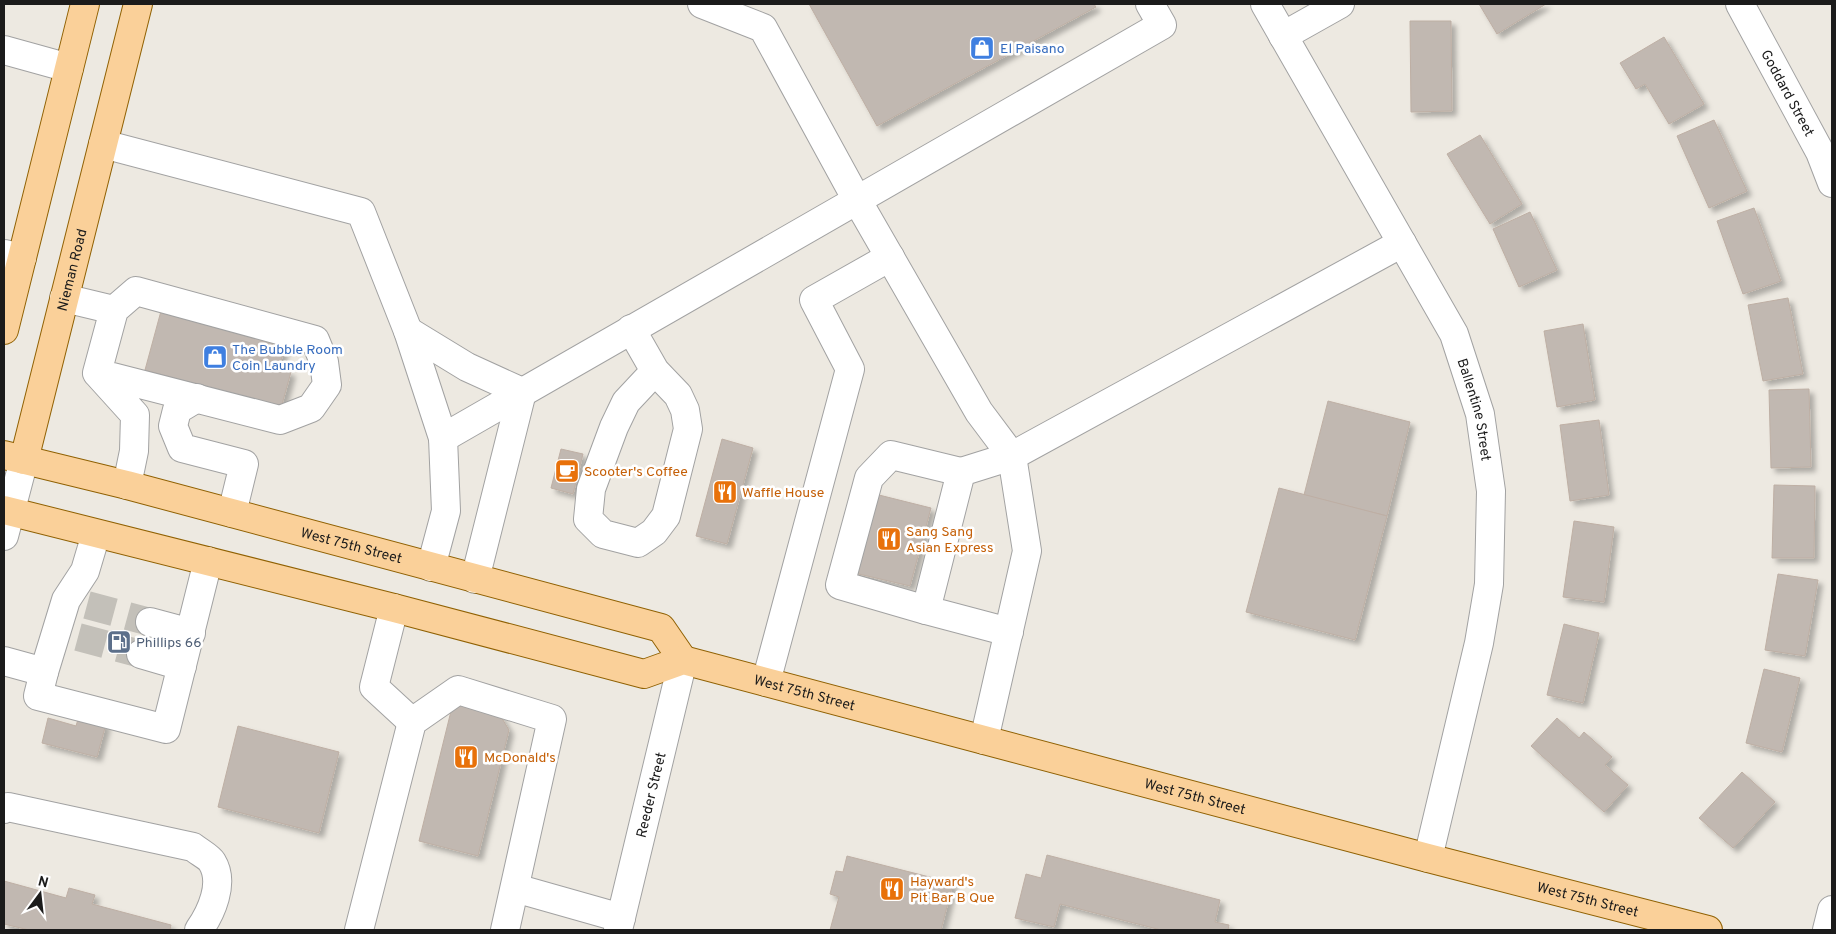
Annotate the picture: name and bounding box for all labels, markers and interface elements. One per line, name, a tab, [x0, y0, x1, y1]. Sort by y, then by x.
shop icon: El Paisano	[969, 35, 995, 61]
place label: El Paisano	[1000, 41, 1065, 58]
street label: Goddard Street	[1756, 47, 1817, 140]
street label: Nieman Road	[55, 227, 91, 313]
place label: The Bubble Room Coin Laundry	[232, 342, 343, 375]
shop icon: The Bubble Room Coin Laundry	[202, 344, 228, 370]
street label: Ballentine Street	[1453, 357, 1494, 462]
cafe icon: Scooter's Coffee	[554, 458, 580, 484]
place label: Scooter's Coffee	[584, 464, 688, 481]
restaurant icon: Waffle House	[712, 479, 738, 505]
place label: Waffle House	[742, 485, 824, 502]
place label: Sang Sang Asian Express	[906, 524, 993, 557]
street label: West 75th Street	[299, 525, 404, 568]
restaurant icon: Sang Sang Asian Express	[876, 526, 902, 552]
fuel station icon: Phillips 66	[106, 629, 132, 655]
place label: Phillips 66	[136, 635, 202, 652]
street label: West 75th Street	[752, 672, 857, 715]
restaurant icon: McDonald's	[453, 744, 479, 770]
place label: McDonald's	[484, 750, 556, 767]
street label: Reeder Street	[633, 751, 670, 840]
street label: West 75th Street	[1142, 776, 1247, 819]
north arrow	[15, 869, 65, 919]
text: N	[36, 873, 50, 892]
place label: Hayward's Pit Bar B Que	[910, 874, 995, 907]
restaurant icon: Hayward's Pit Bar B Que	[879, 876, 905, 902]
street label: West 75th Street	[1535, 879, 1640, 922]

